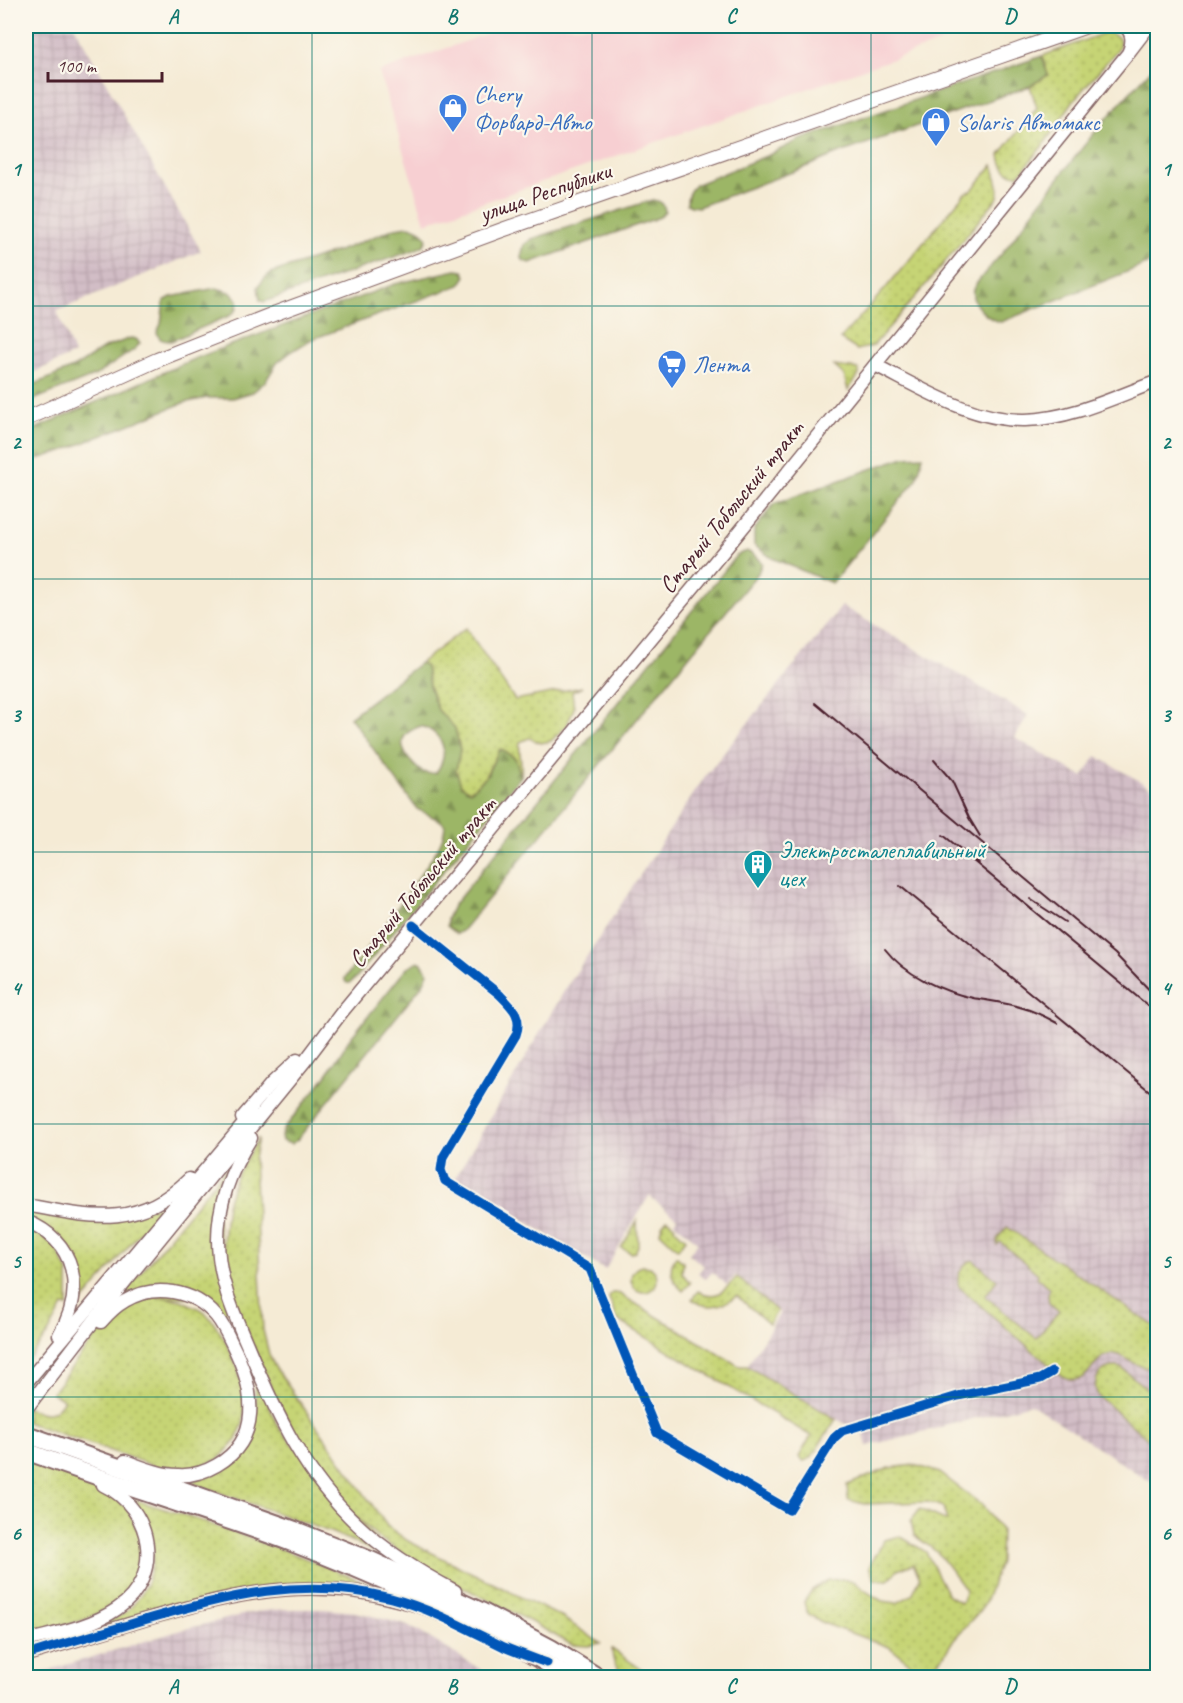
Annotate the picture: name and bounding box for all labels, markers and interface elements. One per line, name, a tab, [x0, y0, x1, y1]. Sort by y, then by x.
text: A	[168, 4, 180, 29]
text: B	[447, 4, 459, 29]
text: C	[726, 4, 738, 29]
text: D	[1004, 4, 1018, 29]
scale bar	[48, 45, 162, 83]
text: 100 m	[57, 55, 98, 77]
place label: Chery Форвард-Авто	[474, 79, 593, 137]
shop icon: Chery Форвард-Авто	[437, 92, 469, 134]
shop icon: Solaris Автомакс	[920, 106, 952, 148]
place label: Solaris Автомакс	[957, 107, 1101, 137]
street label: улица Республики	[473, 155, 617, 229]
text: 1	[12, 157, 23, 182]
text: 1	[1162, 157, 1173, 182]
supermarket icon: Лента	[656, 348, 688, 390]
place label: Лента	[693, 349, 750, 379]
street label: Старый Тобольский тракт	[652, 413, 811, 599]
text: 2	[12, 430, 23, 455]
text: 2	[1162, 430, 1173, 455]
text: 3	[12, 703, 23, 728]
text: 3	[1162, 703, 1173, 728]
street label: Старый Тобольский тракт	[342, 789, 503, 973]
place label: Электросталеплавильный цех	[779, 835, 988, 893]
building icon: Электросталеплавильный цех	[742, 848, 774, 890]
text: 4	[12, 976, 24, 1001]
text: 4	[1162, 976, 1174, 1001]
text: 5	[12, 1249, 23, 1274]
text: 5	[1162, 1249, 1173, 1274]
text: 6	[11, 1521, 22, 1546]
text: 6	[1161, 1521, 1172, 1546]
text: A	[168, 1674, 180, 1699]
text: B	[447, 1674, 459, 1699]
text: C	[726, 1674, 738, 1699]
text: D	[1004, 1674, 1018, 1699]

